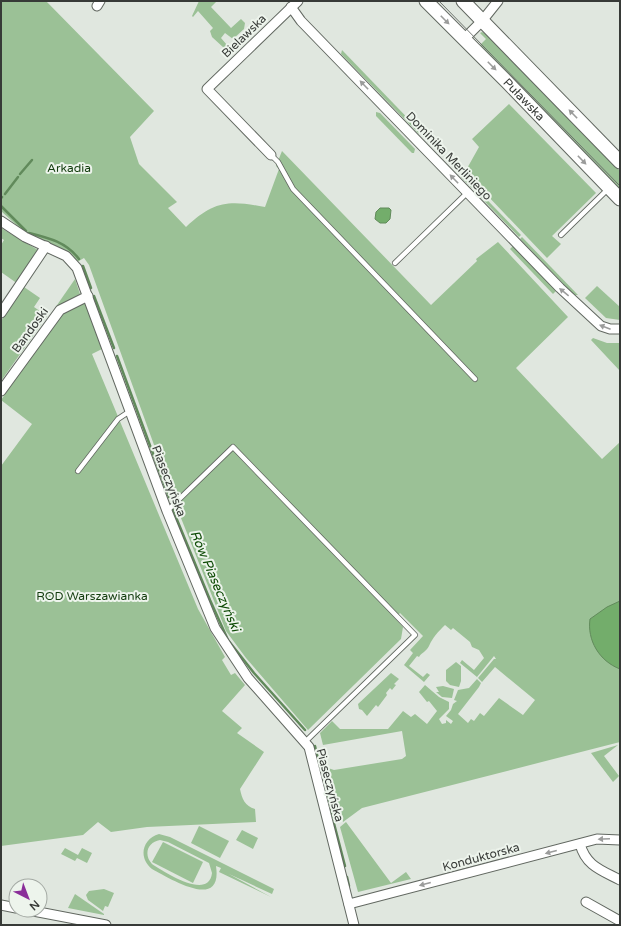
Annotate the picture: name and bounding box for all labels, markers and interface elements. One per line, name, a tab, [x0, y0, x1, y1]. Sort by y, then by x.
street label: Bielawska	[219, 11, 269, 61]
one-way arrow	[440, 15, 450, 25]
one-way arrow	[487, 61, 497, 71]
street label: Puławska	[500, 75, 548, 124]
one-way arrow	[359, 80, 369, 90]
street label: Dominika Merliniego	[403, 109, 495, 203]
one-way arrow	[568, 109, 578, 119]
one-way arrow	[577, 155, 587, 165]
park label: Arkadia	[47, 161, 91, 175]
one-way arrow	[449, 174, 459, 184]
one-way arrow	[559, 287, 570, 296]
street label: Bandoski	[9, 305, 51, 355]
one-way arrow	[599, 323, 611, 329]
street label: Piaseczyńska	[149, 443, 189, 519]
water label: Rów Piaseczyński	[186, 528, 244, 636]
park label: ROD Warszawianka	[36, 589, 148, 603]
street label: Piaseczyńska	[313, 747, 347, 823]
one-way arrow	[598, 836, 610, 843]
street label: Konduktorska	[441, 840, 521, 874]
one-way arrow	[544, 849, 557, 855]
north arrow	[8, 878, 48, 918]
one-way arrow	[419, 882, 431, 888]
text: N	[27, 897, 42, 913]

